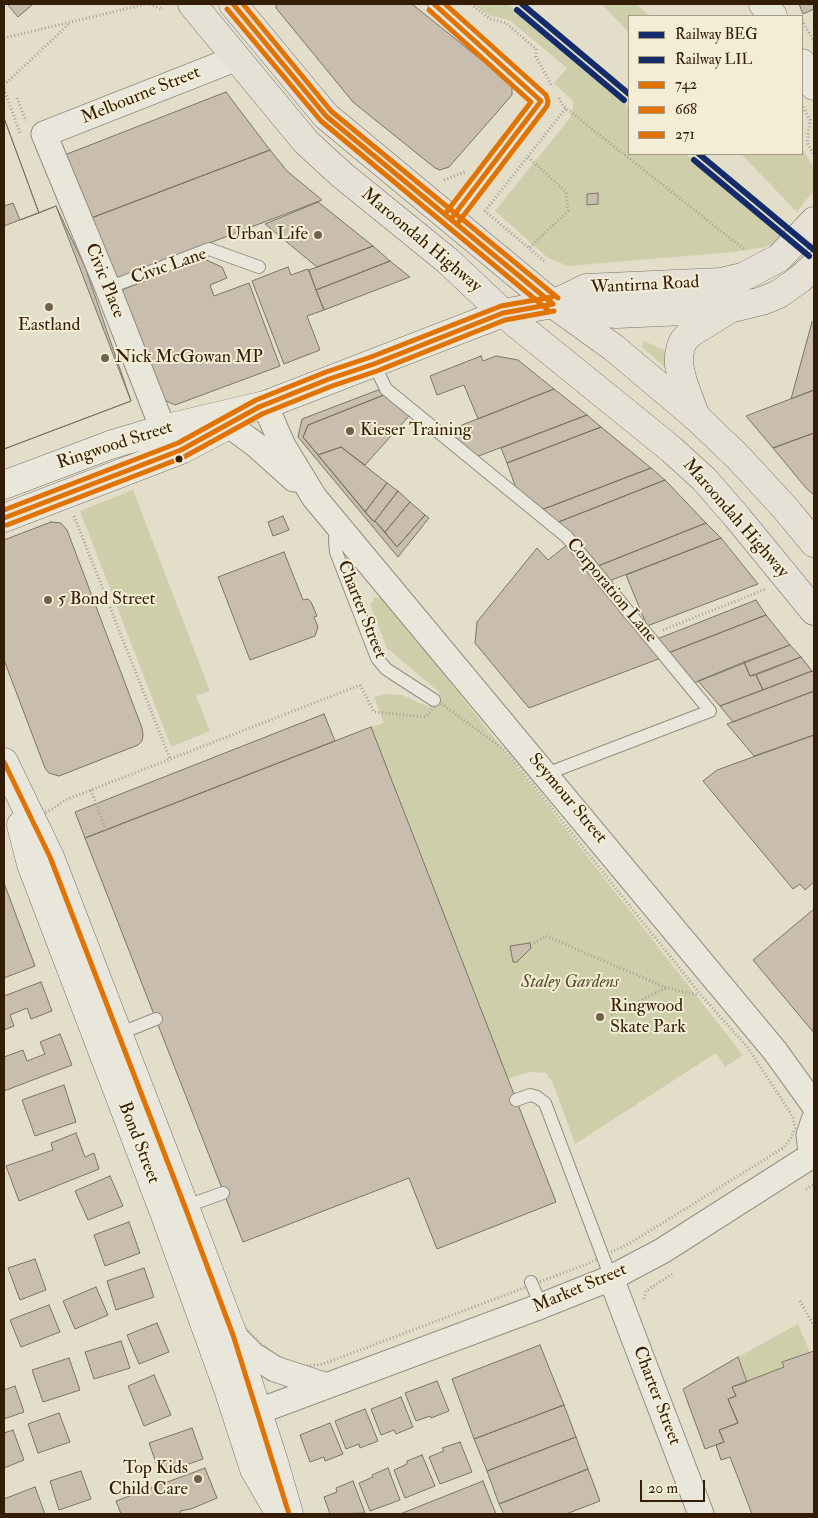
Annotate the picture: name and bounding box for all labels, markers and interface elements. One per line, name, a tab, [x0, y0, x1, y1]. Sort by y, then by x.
legend	[628, 15, 803, 155]
text: Railway BEG	[675, 25, 758, 44]
text: Railway LIL	[675, 50, 752, 69]
street label: Melbourne Street	[78, 62, 204, 130]
text: 742	[675, 75, 697, 94]
text: 668	[675, 100, 697, 119]
text: 271	[675, 125, 695, 144]
street label: Maroondah Highway	[356, 184, 486, 298]
place label: Urban Life	[226, 224, 308, 246]
marker: Urban Life	[312, 229, 324, 241]
street label: Civic Place	[79, 241, 129, 321]
street label: Civic Lane	[128, 244, 210, 290]
street label: Wantirna Road	[590, 272, 700, 300]
marker: Eastland	[43, 301, 55, 313]
place label: Eastland	[18, 315, 80, 337]
place label: Nick McGowan MP	[115, 347, 263, 369]
marker: Nick McGowan MP	[99, 352, 111, 364]
street label: Ringwood Street	[55, 417, 175, 475]
place label: Kieser Training	[360, 420, 472, 442]
marker: Kieser Training	[344, 425, 356, 437]
unlabelled marker	[174, 454, 184, 464]
street label: Maroondah Highway	[677, 455, 793, 583]
street label: Corporation Lane	[561, 534, 661, 648]
street label: Charter Street	[332, 558, 390, 662]
place label: 5 Bond Street	[58, 589, 155, 611]
marker: 5 Bond Street	[42, 594, 54, 606]
street label: Seymour Street	[523, 749, 611, 849]
park label: Staley Gardens	[521, 972, 619, 994]
place label: Ringwood Skate Park	[610, 996, 686, 1038]
marker: Ringwood Skate Park	[594, 1011, 606, 1023]
street label: Bond Street	[113, 1099, 163, 1187]
street label: Market Street	[530, 1259, 630, 1319]
street label: Charter Street	[627, 1344, 685, 1448]
place label: Top Kids Child Care	[109, 1458, 188, 1500]
scale bar	[643, 1470, 708, 1502]
marker: Top Kids Child Care	[192, 1473, 204, 1485]
text: 20 m	[648, 1479, 678, 1498]

